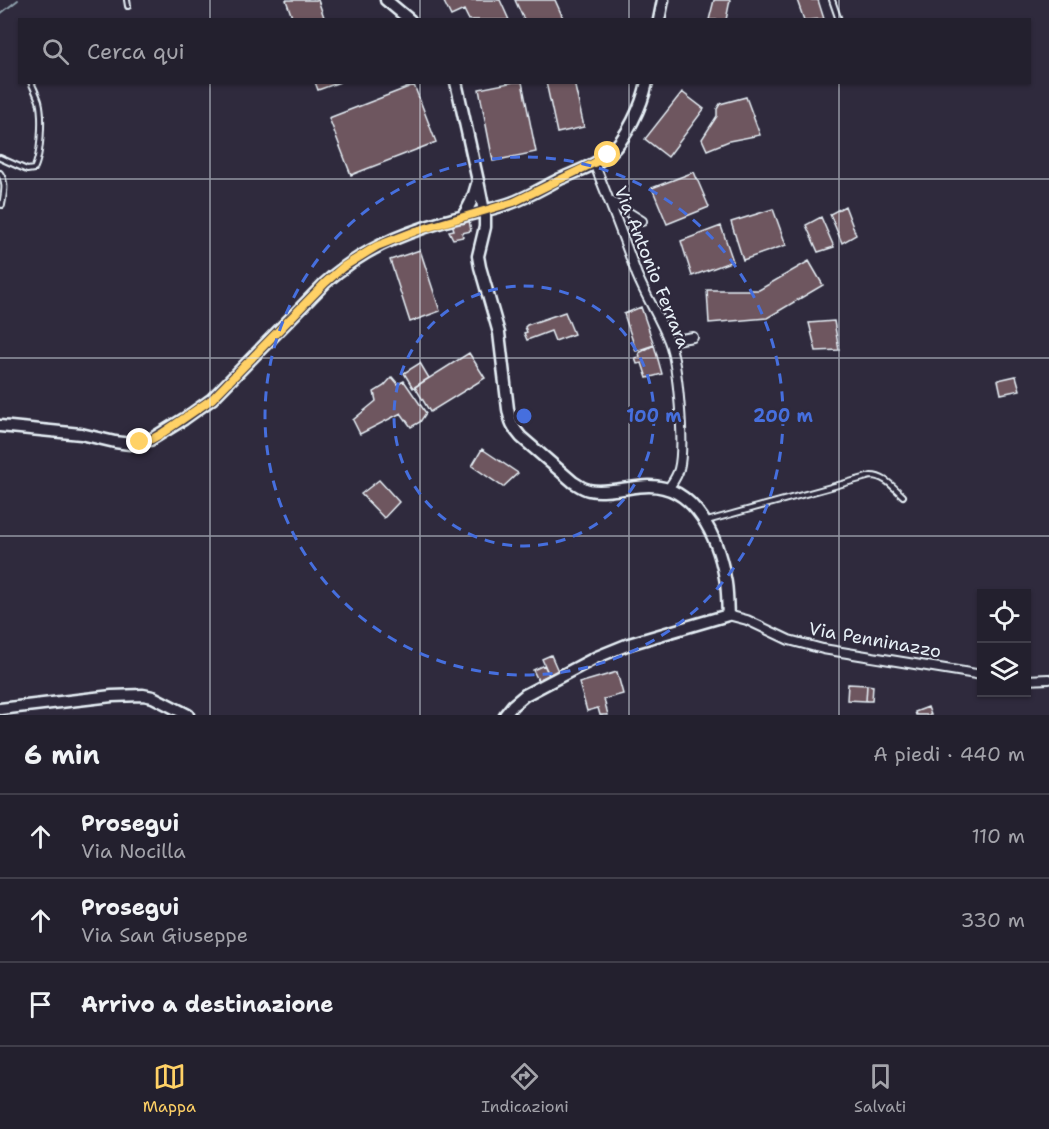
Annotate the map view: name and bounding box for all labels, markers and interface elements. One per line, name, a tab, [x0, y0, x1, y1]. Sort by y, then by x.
search box	[18, 18, 1031, 84]
icon: search	[39, 35, 72, 68]
text: Cerca qui	[87, 37, 185, 66]
route start	[594, 141, 620, 167]
street label: Via Antonio Ferrara	[609, 182, 695, 352]
text: 100 m	[626, 404, 682, 428]
text: 200 m	[753, 404, 814, 428]
centre of rings	[514, 406, 534, 426]
route end	[126, 428, 152, 454]
map controls	[977, 589, 1031, 697]
button: locate	[977, 589, 1031, 643]
street label: Via Penninazzo	[807, 617, 943, 663]
button: layers	[977, 643, 1031, 697]
text: 6 min	[24, 737, 100, 772]
text: A piedi · 440 m	[873, 741, 1025, 767]
text: Prosegui	[81, 809, 179, 838]
icon: ahead	[24, 820, 57, 853]
text: 110 m	[971, 823, 1025, 849]
text: Via Nocilla	[81, 838, 186, 864]
text: Prosegui	[81, 893, 179, 922]
icon: ahead	[24, 904, 57, 937]
text: 330 m	[961, 907, 1025, 933]
text: Via San Giuseppe	[81, 922, 248, 948]
icon: arrive	[24, 988, 57, 1021]
text: Arrivo a destinazione	[81, 990, 333, 1019]
tab: Mappa	[143, 1060, 196, 1117]
tab: Indicazioni	[481, 1060, 569, 1117]
tab: Salvati	[854, 1060, 906, 1117]

